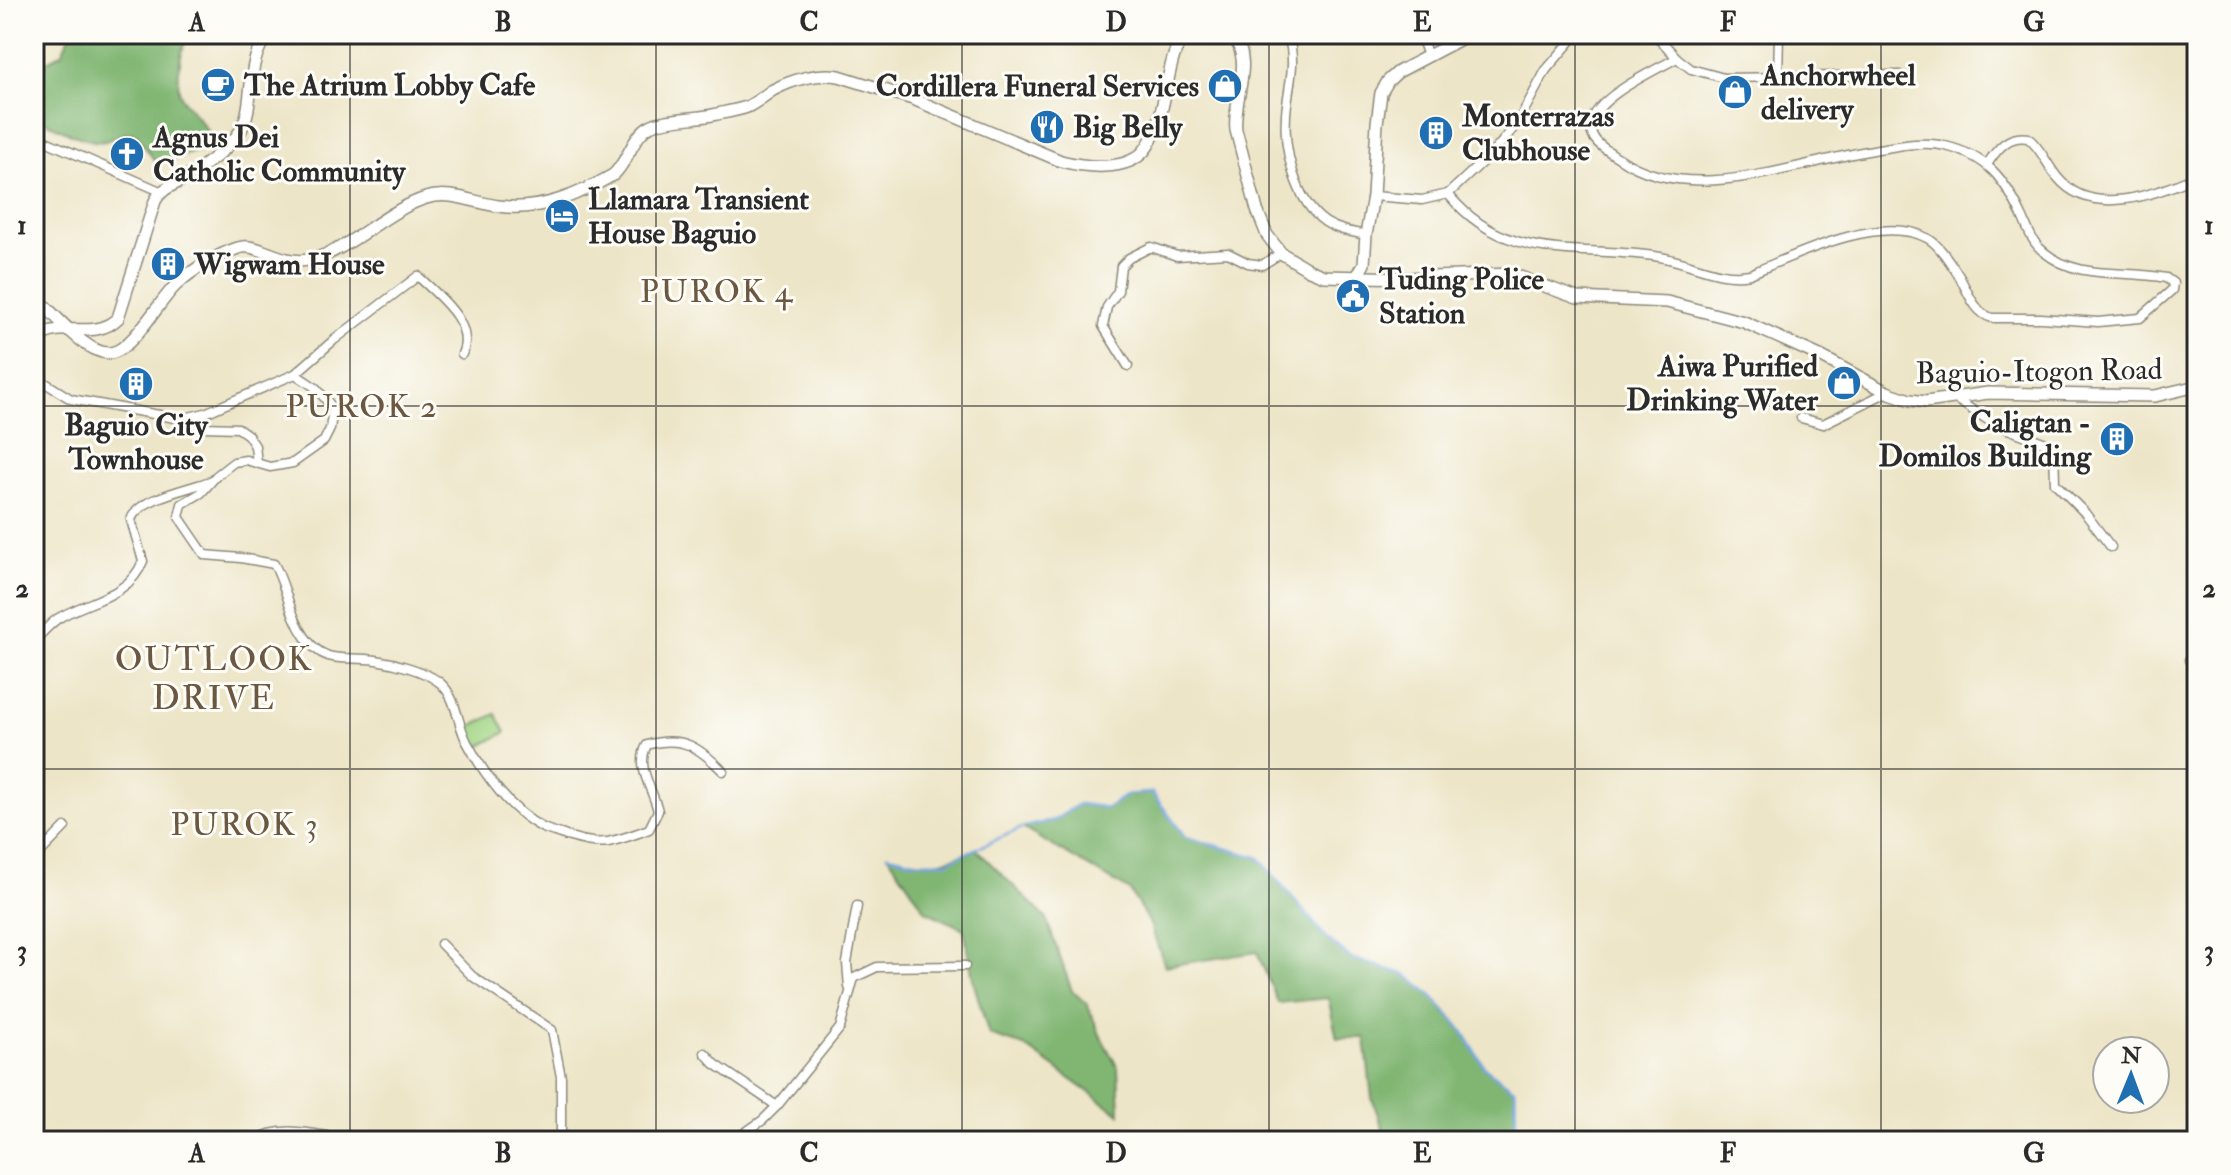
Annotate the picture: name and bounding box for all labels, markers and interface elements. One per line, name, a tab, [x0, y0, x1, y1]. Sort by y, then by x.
text: A	[188, 7, 206, 39]
text: B	[494, 7, 512, 39]
text: C	[799, 7, 819, 39]
text: D	[1105, 7, 1127, 39]
text: E	[1413, 7, 1432, 39]
text: F	[1720, 7, 1737, 39]
text: G	[2023, 7, 2045, 39]
place label: Anchorwheel delivery	[1759, 57, 1916, 128]
cafe icon: The Atrium Lobby Cafe	[199, 66, 237, 104]
place label: The Atrium Lobby Cafe	[243, 67, 536, 104]
shop icon: Cordillera Funeral Services	[1206, 67, 1244, 105]
place label: Cordillera Funeral Services	[876, 68, 1199, 105]
shop icon: Anchorwheel delivery	[1716, 73, 1754, 111]
place label: Monterrazas Clubhouse	[1461, 98, 1614, 169]
restaurant icon: Big Belly	[1028, 108, 1066, 146]
place label: Big Belly	[1073, 109, 1184, 146]
building icon: Monterrazas Clubhouse	[1417, 114, 1455, 152]
place label: Agnus Dei Catholic Community	[151, 119, 407, 190]
church icon: Agnus Dei Catholic Community	[108, 135, 146, 173]
place label: Llamara Transient House Baguio	[588, 181, 809, 252]
hotel icon: Llamara Transient House Baguio	[543, 197, 581, 235]
text: 1	[17, 210, 27, 242]
text: 1	[2204, 210, 2214, 242]
building icon: Wigwam House	[149, 245, 187, 283]
place label: Wigwam House	[193, 246, 385, 283]
place label: Tuding Police Station	[1378, 261, 1545, 332]
district label: PUROK 4	[640, 272, 794, 312]
public building icon: Tuding Police Station	[1334, 277, 1372, 315]
place label: Aiwa Purified Drinking Water	[1626, 348, 1819, 419]
street label: Baguio-Itogon Road	[1915, 351, 2163, 392]
shop icon: Aiwa Purified Drinking Water	[1825, 364, 1863, 402]
building icon: Baguio City Townhouse	[117, 365, 155, 403]
district label: PUROK 2	[286, 387, 438, 427]
place label: Caligtan - Domilos Building	[1879, 404, 2092, 475]
place label: Baguio City Townhouse	[64, 407, 210, 478]
building icon: Caligtan - Domilos Building	[2098, 420, 2136, 458]
text: 2	[15, 573, 29, 605]
text: 2	[2202, 573, 2216, 605]
district label: OUTLOOK DRIVE	[115, 638, 313, 720]
district label: PUROK 3	[171, 805, 320, 845]
text: 3	[17, 935, 27, 967]
text: 3	[2204, 935, 2214, 967]
north arrow	[2091, 1035, 2171, 1115]
text: N	[2120, 1042, 2142, 1070]
text: A	[188, 1138, 206, 1170]
text: B	[494, 1138, 512, 1170]
text: C	[799, 1138, 819, 1170]
text: D	[1105, 1138, 1127, 1170]
text: E	[1413, 1138, 1432, 1170]
text: F	[1720, 1138, 1737, 1170]
text: G	[2023, 1138, 2045, 1170]

